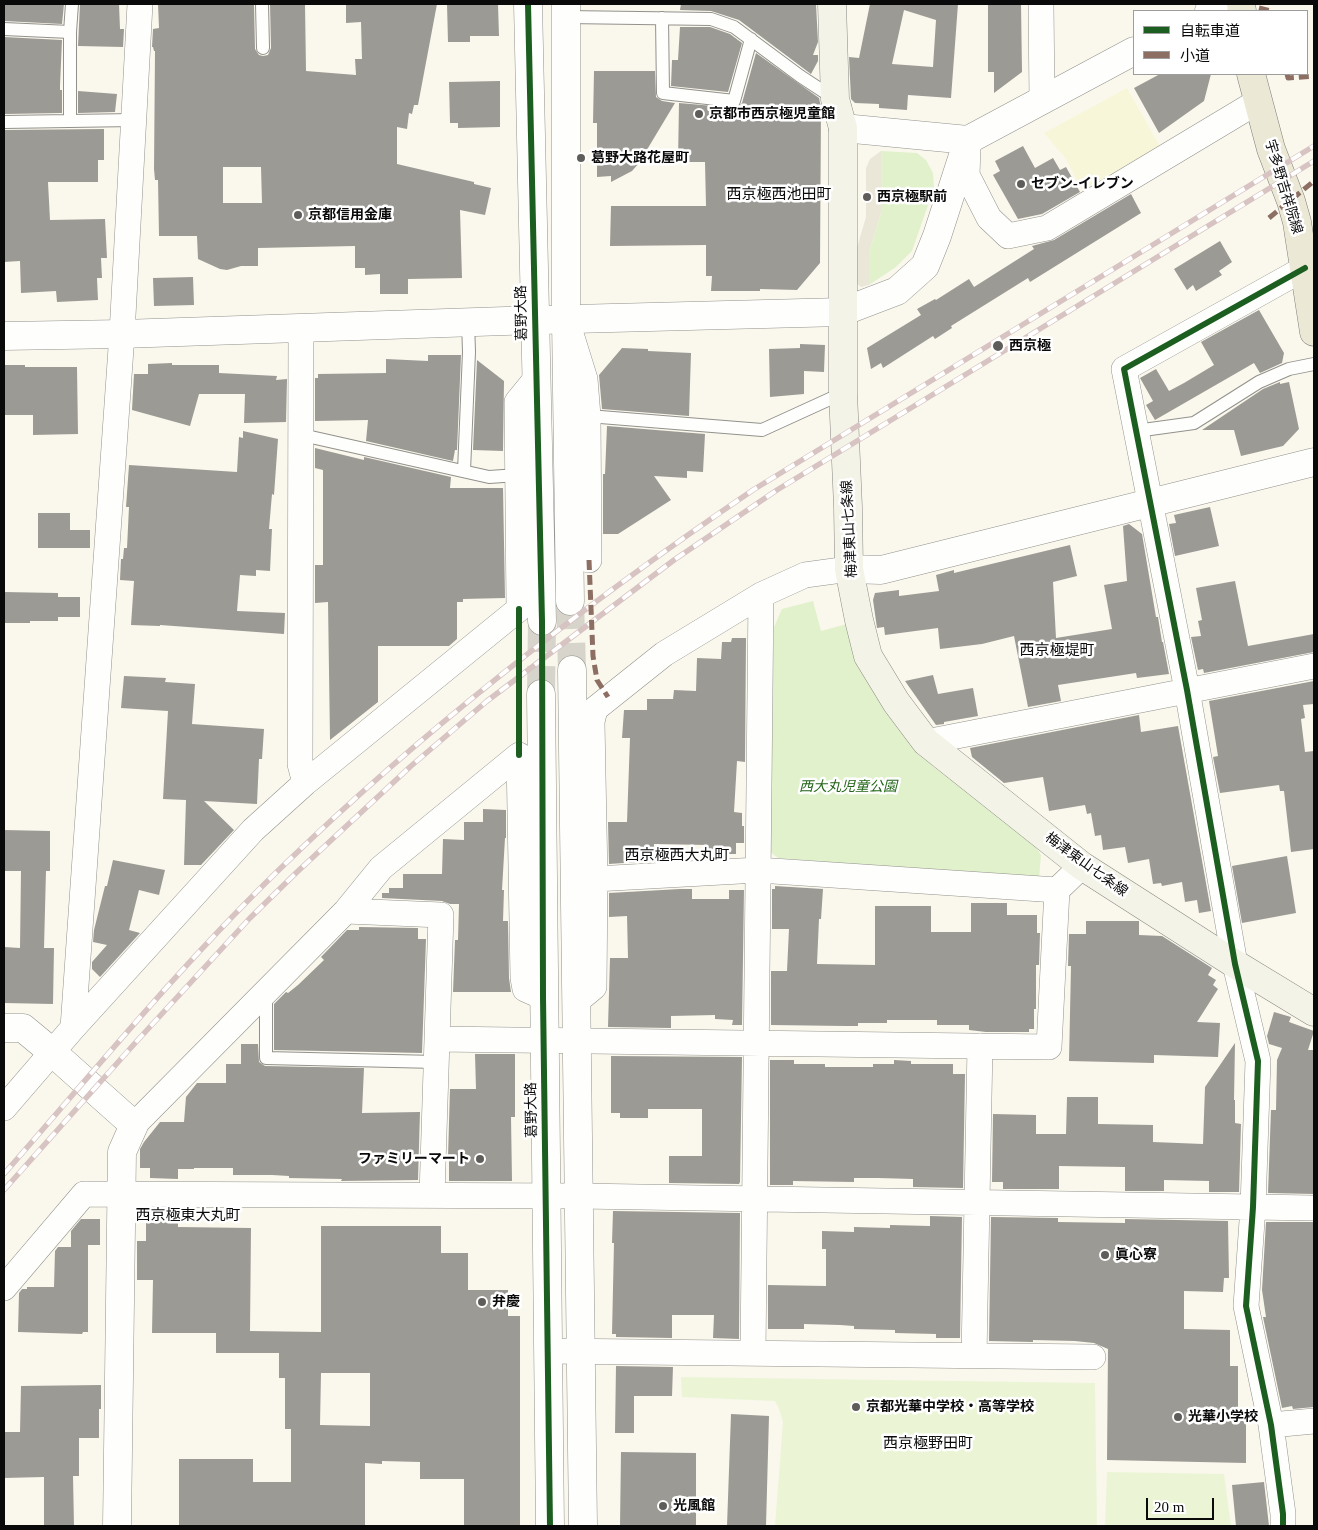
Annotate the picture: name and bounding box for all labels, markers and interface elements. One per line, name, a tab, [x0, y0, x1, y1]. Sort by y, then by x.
legend	[1133, 10, 1308, 75]
text: 自転車道	[1180, 23, 1240, 39]
text: 小道	[1180, 48, 1210, 64]
place label: 京都市西京極児童館	[709, 106, 835, 122]
marker: 京都市西京極児童館	[693, 108, 705, 120]
street label: 宇多野吉祥院線	[1261, 138, 1305, 236]
place label: 葛野大路花屋町	[591, 150, 689, 166]
marker: 葛野大路花屋町	[575, 152, 587, 164]
place label: セブン-イレブン	[1031, 176, 1134, 192]
marker: セブン-イレブン	[1015, 178, 1027, 190]
district label: 西京極西池田町	[727, 186, 831, 204]
place label: 西京極駅前	[877, 189, 947, 205]
marker: 西京極駅前	[861, 191, 873, 203]
place label: 京都信用金庫	[308, 207, 392, 223]
marker: 京都信用金庫	[292, 209, 304, 221]
street label: 葛野大路	[513, 285, 531, 341]
place label: 西京極	[1009, 338, 1051, 354]
marker: 西京極	[991, 339, 1005, 353]
street label: 梅津東山七条線	[839, 480, 861, 578]
district label: 西京極堤町	[1020, 642, 1094, 660]
park label: 西大丸児童公園	[799, 779, 897, 795]
street label: 梅津東山七条線	[1041, 829, 1131, 901]
district label: 西京極西大丸町	[625, 847, 729, 865]
street label: 葛野大路	[523, 1082, 541, 1138]
place label: ファミリーマート	[358, 1151, 470, 1167]
marker: ファミリーマート	[474, 1153, 486, 1165]
district label: 西京極東大丸町	[136, 1207, 240, 1225]
place label: 眞心寮	[1115, 1247, 1157, 1263]
marker: 眞心寮	[1099, 1249, 1111, 1261]
place label: 弁慶	[492, 1294, 520, 1310]
marker: 弁慶	[476, 1296, 488, 1308]
place label: 京都光華中学校・高等学校	[866, 1399, 1034, 1415]
marker: 京都光華中学校・高等学校	[850, 1401, 862, 1413]
place label: 光華小学校	[1188, 1409, 1258, 1425]
marker: 光華小学校	[1172, 1411, 1184, 1423]
district label: 西京極野田町	[883, 1435, 973, 1453]
scale bar	[1148, 1488, 1216, 1520]
place label: 光風館	[673, 1498, 715, 1514]
text: 20 m	[1154, 1499, 1184, 1515]
marker: 光風館	[657, 1500, 669, 1512]

